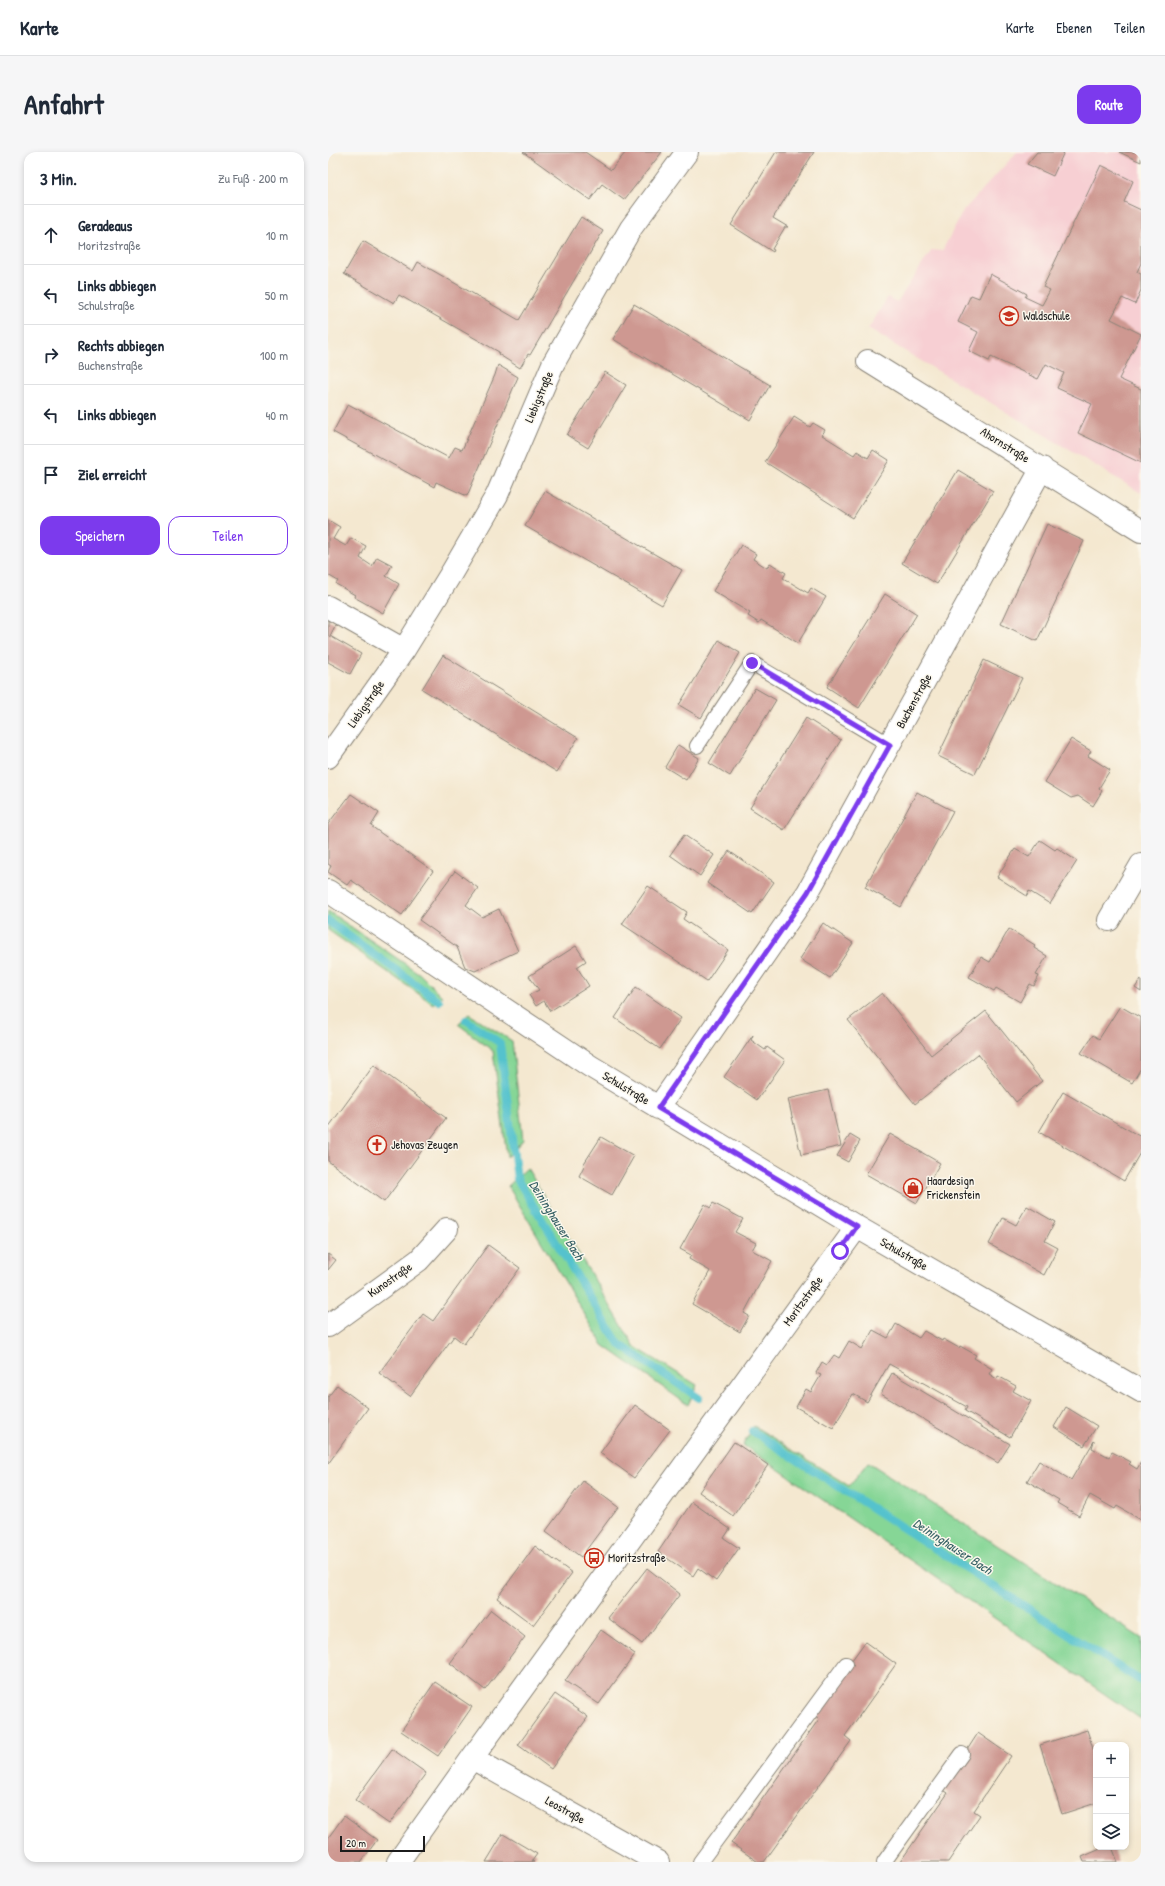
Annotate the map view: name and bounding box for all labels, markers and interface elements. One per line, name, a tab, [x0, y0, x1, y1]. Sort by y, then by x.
text: Karte	[20, 15, 59, 41]
text: Karte	[1006, 18, 1034, 37]
text: Ebenen	[1056, 18, 1092, 37]
text: Teilen	[1114, 18, 1145, 37]
text: Anfahrt	[24, 85, 104, 123]
button: Route	[1077, 85, 1141, 124]
text: 3 Min.	[40, 167, 77, 190]
text: Zu Fuß · 200 m	[218, 169, 288, 187]
text: Geradeaus	[78, 215, 132, 236]
icon: ahead	[40, 224, 62, 246]
text: 10 m	[266, 226, 288, 244]
text: Moritzstraße	[78, 236, 141, 254]
text: Links abbiegen	[78, 275, 156, 296]
icon: left	[40, 284, 62, 306]
text: 50 m	[265, 286, 288, 304]
text: Schulstraße	[78, 296, 135, 314]
school or university icon: Waldschule	[998, 305, 1020, 327]
place label: Waldschule	[1023, 307, 1070, 324]
text: Rechts abbiegen	[78, 335, 164, 356]
icon: right	[40, 344, 62, 366]
text: 100 m	[260, 346, 288, 364]
text: Buchenstraße	[78, 356, 143, 374]
street label: Liebigstraße	[520, 368, 557, 425]
icon: left	[40, 404, 62, 426]
text: Links abbiegen	[78, 404, 156, 425]
text: 40 m	[265, 406, 288, 424]
street label: Ahornstraße	[977, 423, 1033, 466]
icon: arrive	[40, 464, 62, 486]
text: Ziel erreicht	[78, 464, 147, 485]
button: Speichern	[40, 516, 160, 555]
button: Teilen	[168, 516, 288, 555]
route end	[743, 654, 761, 672]
street label: Buchenstraße	[892, 670, 936, 731]
street label: Liebigstraße	[343, 677, 388, 731]
street label: Schulstraße	[599, 1067, 653, 1108]
church icon: Jehovas Zeugen	[366, 1134, 388, 1156]
place label: Jehovas Zeugen	[391, 1136, 458, 1153]
place label: Haardesign Frickenstein	[926, 1172, 980, 1203]
water label: Deininghauser Bach	[524, 1177, 590, 1265]
shop icon: Haardesign Frickenstein	[902, 1177, 924, 1199]
street label: Schulstraße	[877, 1233, 931, 1274]
route start	[831, 1242, 849, 1260]
street label: Kunostraße	[364, 1258, 415, 1301]
street label: Moritzstraße	[779, 1272, 827, 1329]
water label: Deininghauser Bach	[909, 1514, 997, 1580]
bus stop icon: Moritzstraße	[583, 1547, 605, 1569]
place label: Moritzstraße	[608, 1549, 666, 1566]
map controls	[1093, 1742, 1129, 1850]
button: +	[1093, 1742, 1129, 1778]
button: −	[1093, 1778, 1129, 1814]
street label: Leostraße	[542, 1792, 588, 1828]
button: layers	[1093, 1814, 1129, 1850]
scale bar	[340, 1834, 425, 1853]
text: 20 m	[346, 1836, 366, 1850]

